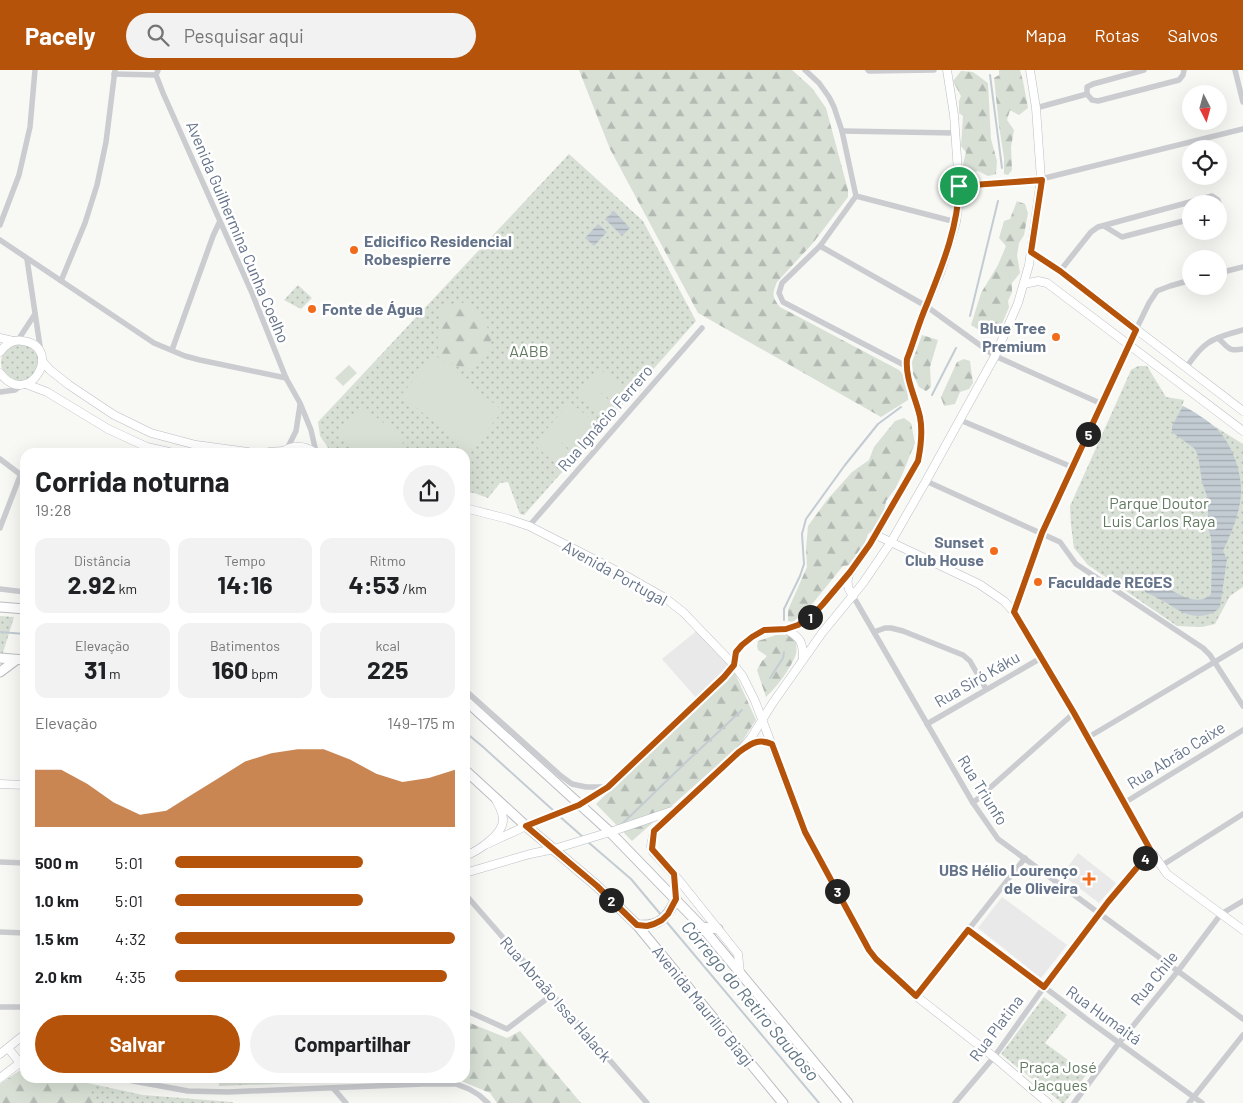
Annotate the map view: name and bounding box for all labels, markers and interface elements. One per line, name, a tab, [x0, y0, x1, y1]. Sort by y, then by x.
search box	[126, 13, 476, 58]
text: Pacely	[25, 21, 96, 50]
icon: search	[144, 21, 172, 49]
text: Pesquisar aqui	[184, 24, 304, 47]
text: Mapa	[1025, 24, 1066, 46]
text: Rotas	[1094, 24, 1139, 46]
text: Salvos	[1167, 24, 1218, 46]
north arrow	[1182, 85, 1228, 130]
map controls	[1182, 85, 1227, 295]
street label: Avenida Guilhermina Cunha Coelho	[183, 118, 294, 346]
button: locate	[1182, 140, 1227, 185]
pin	[938, 165, 980, 207]
icon: arrive	[945, 172, 973, 200]
button: +	[1182, 195, 1227, 240]
place label: Edicifico Residencial Robespierre	[364, 231, 512, 268]
marker: Edicifico Residencial Robespierre	[348, 244, 360, 256]
button: −	[1182, 250, 1227, 295]
place label: Fonte de Água	[322, 299, 423, 318]
marker: Fonte de Água	[306, 303, 318, 315]
place label: Blue Tree Premium	[980, 318, 1046, 355]
marker: Blue Tree Premium	[1050, 331, 1062, 343]
park label: AABB	[509, 341, 549, 360]
street label: Rua Ignácio Ferrero	[553, 361, 656, 475]
pin: 5	[1076, 422, 1100, 446]
text: 5	[1085, 426, 1092, 443]
text: Corrida noturna	[35, 464, 230, 498]
button: share	[403, 465, 455, 517]
park label: Parque Doutor Luis Carlos Raya	[1103, 493, 1215, 530]
text: 19:28	[35, 500, 71, 519]
place label: Sunset Club House	[905, 532, 984, 569]
street label: Avenida Portugal	[560, 536, 671, 609]
marker: Sunset Club House	[988, 545, 1000, 557]
text: Distância	[74, 552, 131, 569]
text: Tempo	[224, 552, 266, 569]
text: Ritmo	[369, 552, 406, 569]
text: 2.92	[68, 569, 116, 599]
text: 14:16	[217, 569, 273, 599]
text: 4:53	[349, 569, 400, 599]
place label: Faculdade REGES	[1048, 572, 1172, 591]
marker: Faculdade REGES	[1032, 576, 1044, 588]
text: km	[116, 580, 137, 597]
text: /km	[400, 580, 427, 597]
pin: 1	[798, 604, 822, 630]
text: 1	[808, 609, 813, 626]
text: Elevação	[75, 637, 130, 654]
text: Batimentos	[210, 637, 280, 654]
text: kcal	[375, 637, 400, 654]
street label: Rua Siró Káku	[931, 647, 1023, 711]
text: 31	[84, 654, 106, 684]
text: 160	[212, 654, 248, 684]
text: 225	[367, 654, 408, 684]
text: m	[106, 665, 121, 682]
text: bpm	[248, 665, 278, 682]
text: Elevação	[35, 713, 97, 732]
text: 149–175 m	[387, 713, 455, 732]
street label: Rua Abrão Caixe	[1123, 717, 1228, 792]
street label: Rua Triunfo	[954, 751, 1012, 828]
pin: 4	[1132, 846, 1158, 870]
text: 4	[1141, 850, 1150, 867]
text: 500 m	[35, 853, 78, 872]
text: 5:01	[115, 853, 143, 872]
place label: UBS Hélio Lourenço de Oliveira	[939, 860, 1078, 897]
marker: UBS Hélio Lourenço de Oliveira	[1082, 872, 1096, 886]
pin: 3	[824, 878, 850, 904]
text: 3	[834, 883, 841, 900]
pin: 2	[598, 888, 624, 912]
text: 1.0 km	[35, 891, 79, 910]
text: 5:01	[115, 891, 143, 910]
text: 2	[608, 892, 615, 909]
water label: Córrego do Retiro Saudoso	[677, 916, 824, 1085]
text: 1.5 km	[35, 929, 79, 948]
text: 4:32	[115, 929, 146, 948]
street label: Rua Abraão Issa Halack	[497, 932, 616, 1065]
street label: Avenida Maurílio Biagi	[649, 941, 758, 1070]
street label: Rua Chile	[1126, 947, 1181, 1009]
text: 2.0 km	[35, 967, 82, 986]
text: 4:35	[115, 967, 146, 986]
street label: Rua Humaitá	[1063, 981, 1146, 1048]
street label: Rua Platina	[965, 991, 1027, 1064]
button: Salvar	[35, 1015, 240, 1073]
button: Compartilhar	[250, 1015, 455, 1073]
park label: Praça José Jacques	[1019, 1057, 1097, 1094]

